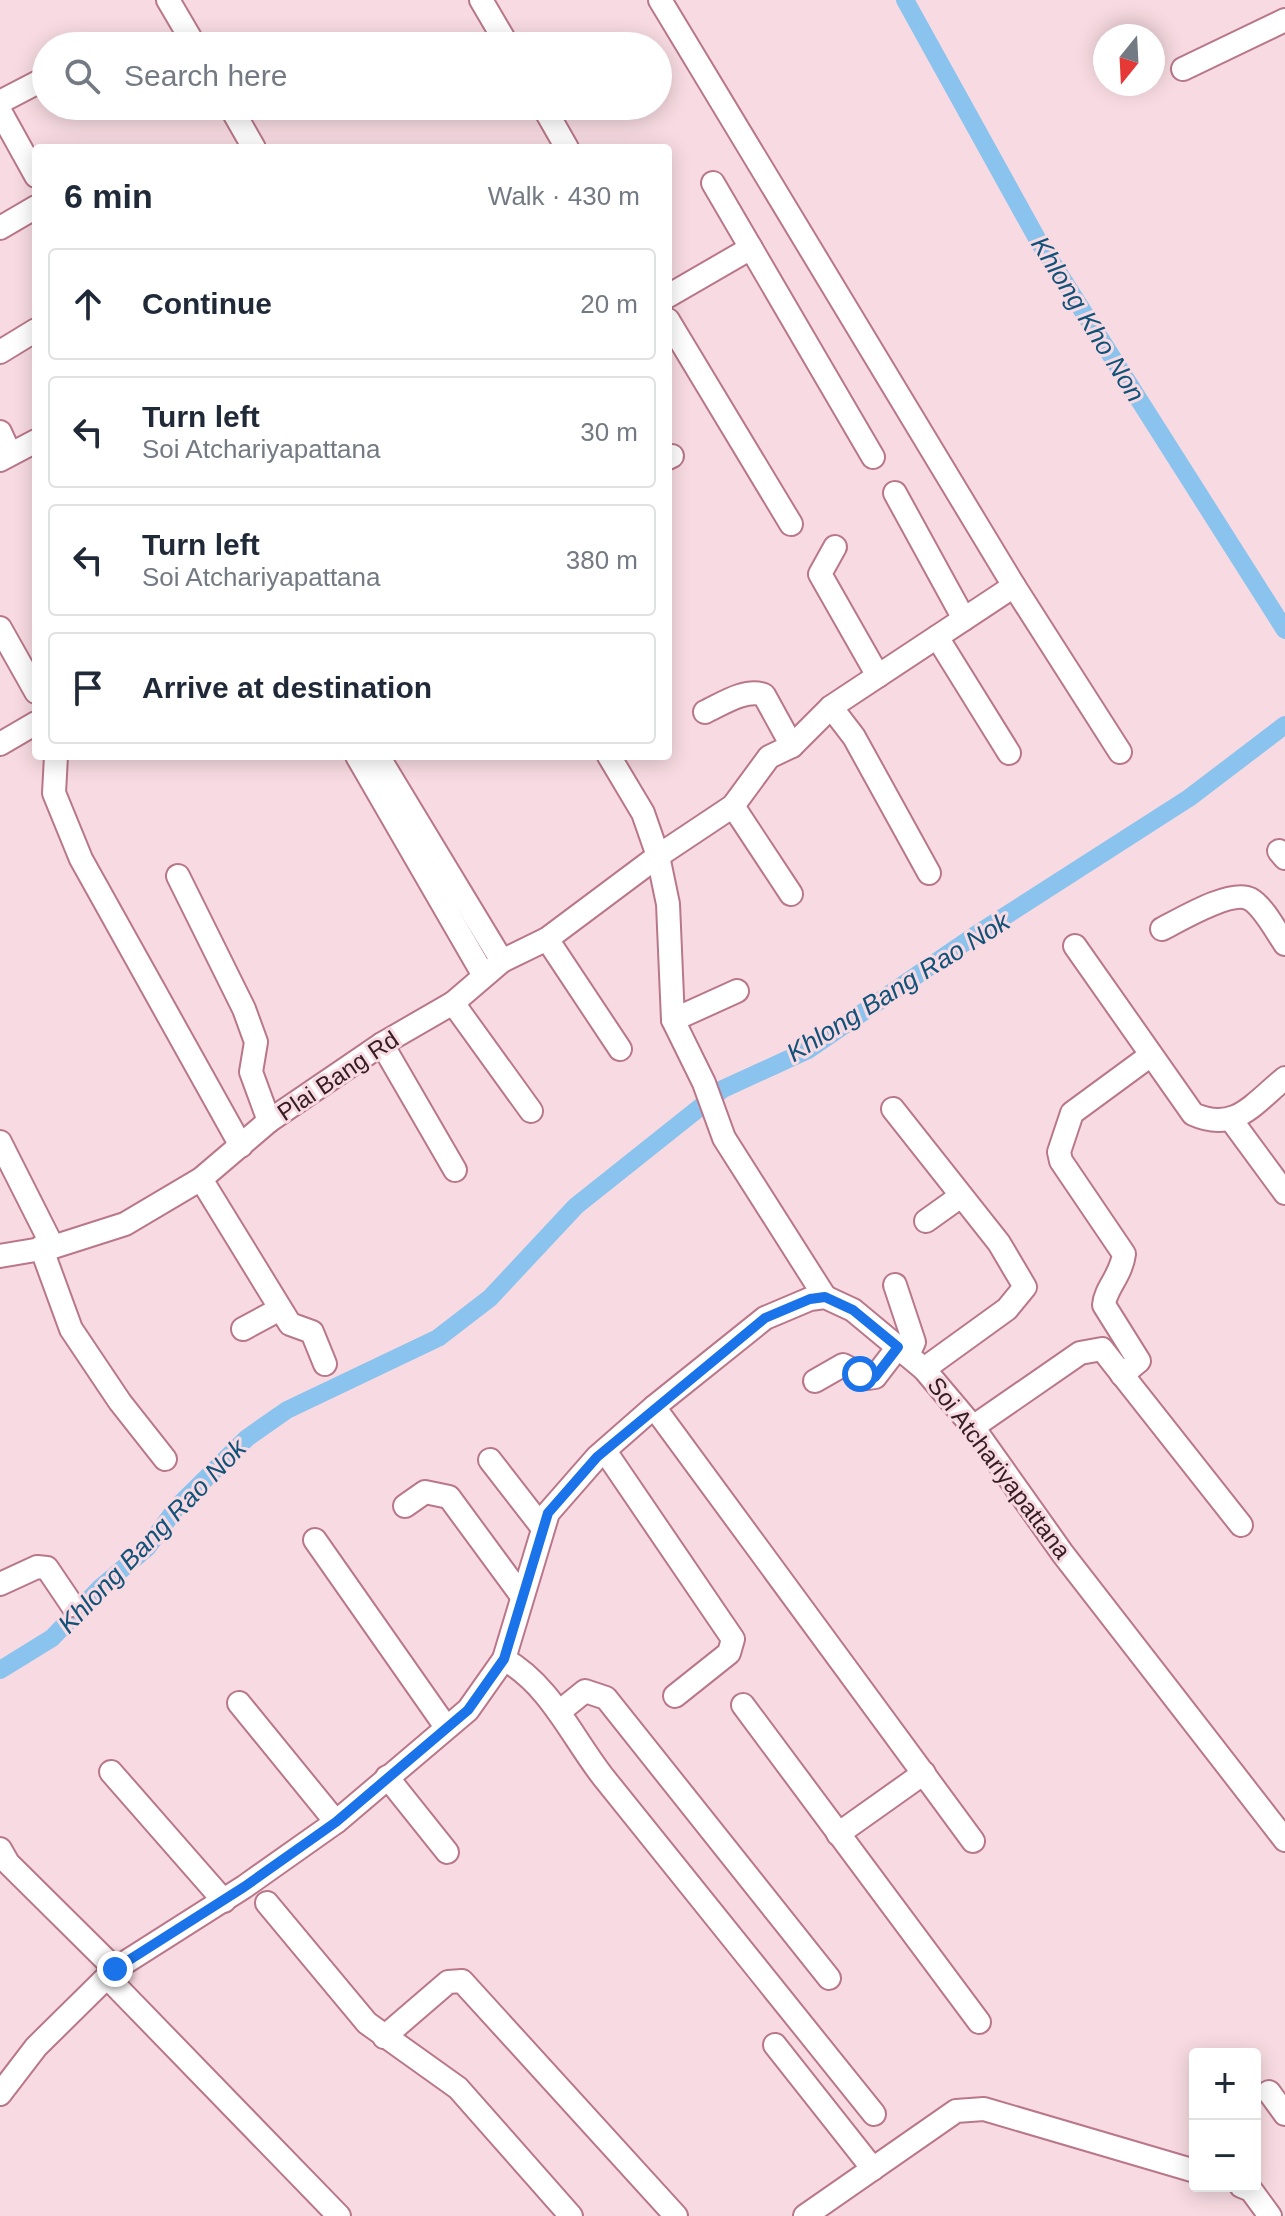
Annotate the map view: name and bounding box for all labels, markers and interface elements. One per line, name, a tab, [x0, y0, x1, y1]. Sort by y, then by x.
north arrow	[1093, 24, 1165, 96]
search box	[32, 32, 672, 120]
icon: search	[60, 54, 104, 98]
text: Search here	[124, 59, 287, 92]
text: 6 min	[64, 177, 153, 215]
text: Walk · 430 m	[488, 181, 640, 211]
water label: Khlong Kho Non	[1025, 231, 1151, 407]
icon: ahead	[66, 282, 110, 326]
text: Continue	[142, 287, 272, 320]
text: 20 m	[580, 289, 638, 319]
text: Turn left	[142, 400, 260, 433]
icon: left	[66, 410, 110, 454]
text: 30 m	[580, 417, 638, 447]
text: Soi Atchariyapattana	[142, 434, 381, 464]
text: Turn left	[142, 528, 260, 561]
icon: left	[66, 538, 110, 582]
text: 380 m	[566, 545, 638, 575]
text: Soi Atchariyapattana	[142, 562, 381, 592]
icon: arrive	[66, 666, 110, 710]
text: Arrive at destination	[142, 671, 432, 704]
water label: Khlong Bang Rao Nok	[781, 905, 1017, 1068]
street label: Plai Bang Rd	[272, 1025, 403, 1126]
route start	[842, 1356, 878, 1392]
street label: Soi Atchariyapattana	[922, 1372, 1077, 1564]
water label: Khlong Bang Rao Nok	[52, 1432, 254, 1639]
route end	[97, 1951, 133, 1987]
map controls	[1189, 2048, 1261, 2192]
button: +	[1189, 2048, 1261, 2120]
button: −	[1189, 2120, 1261, 2192]

